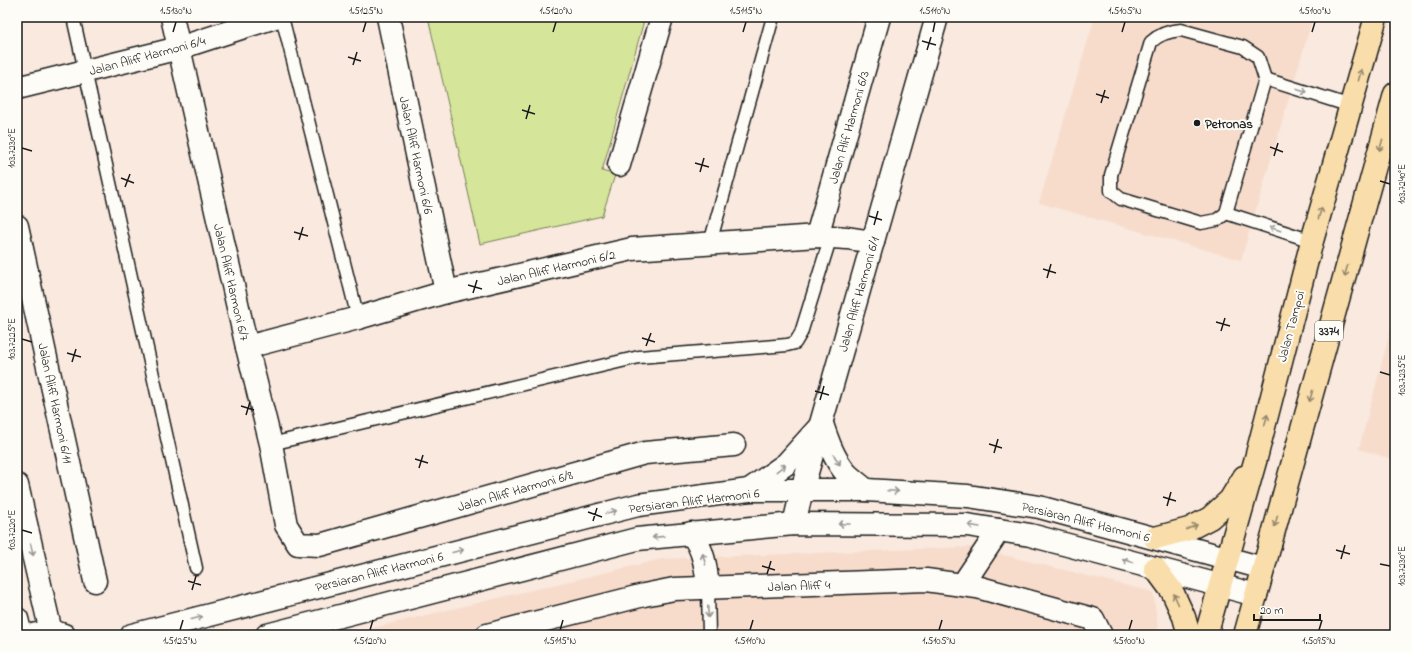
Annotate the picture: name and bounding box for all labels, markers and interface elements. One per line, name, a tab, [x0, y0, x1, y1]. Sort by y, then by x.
text: 1.5130°N	[160, 4, 192, 19]
text: 1.5125°N	[349, 4, 383, 19]
text: 1.5120°N	[540, 4, 573, 19]
text: 1.5115°N	[730, 4, 762, 19]
text: 1.5110°N	[919, 4, 951, 19]
text: 1.5105°N	[1108, 4, 1142, 19]
text: 1.5100°N	[1299, 4, 1331, 19]
street label: Jalan Aliff Harmoni 6/4	[87, 32, 208, 81]
one-way arrow	[1357, 68, 1364, 81]
street label: Jalan Alif Harmoni 6/3	[824, 69, 875, 186]
one-way arrow	[1295, 88, 1308, 95]
street label: Jalan Aliff Harmoni 6/6	[394, 95, 437, 216]
place label: Petronas	[1205, 115, 1253, 134]
marker: Petronas	[1192, 118, 1202, 128]
text: 103.7230°E	[5, 128, 20, 168]
one-way arrow	[1377, 139, 1384, 152]
text: 103.7240°E	[1395, 164, 1410, 204]
one-way arrow	[1317, 207, 1324, 220]
street label: Jalan Aliff Harmoni 6/7	[208, 222, 253, 344]
one-way arrow	[1269, 225, 1282, 232]
street label: Jalan Aliff Harmoni 6/1	[834, 235, 885, 354]
street label: Jalan Aliff Harmoni 6/2	[495, 245, 618, 291]
one-way arrow	[1342, 264, 1349, 277]
street label: Jalan Tampoi	[1273, 289, 1310, 364]
text: 103.7225°E	[5, 318, 20, 360]
road number: 3374	[1315, 321, 1343, 341]
street label: Jalan Aliff Harmoni 6/11	[32, 341, 77, 465]
text: 103.7235°E	[1395, 354, 1410, 396]
one-way arrow	[1307, 389, 1314, 402]
one-way arrow	[1262, 414, 1270, 427]
one-way arrow	[833, 454, 841, 465]
one-way arrow	[775, 464, 786, 472]
street label: Jalan Aliff Harmoni 6/8	[455, 466, 576, 517]
street label: Persiaran Aliff Harmoni 6	[628, 484, 761, 519]
one-way arrow	[886, 488, 899, 495]
street label: Persiaran Aliff Harmoni 6	[1020, 497, 1152, 548]
one-way arrow	[604, 508, 617, 515]
text: 103.7220°E	[5, 510, 20, 550]
one-way arrow	[1272, 514, 1280, 527]
one-way arrow	[838, 520, 851, 528]
one-way arrow	[968, 522, 981, 530]
one-way arrow	[1186, 523, 1198, 530]
one-way arrow	[652, 533, 665, 540]
one-way arrow	[29, 544, 37, 557]
text: 103.7230°E	[1395, 546, 1410, 586]
street label: Persiaran Aliff Harmoni 6	[313, 547, 446, 598]
one-way arrow	[451, 547, 464, 554]
one-way arrow	[700, 553, 707, 566]
one-way arrow	[1121, 557, 1134, 564]
street label: Jalan Aliff 4	[767, 576, 831, 597]
one-way arrow	[1172, 594, 1179, 606]
scale bar	[1254, 596, 1320, 622]
text: 20 m	[1260, 602, 1283, 620]
one-way arrow	[705, 605, 712, 618]
one-way arrow	[190, 614, 203, 622]
text: 1.5125°N	[163, 634, 197, 649]
text: 1.5120°N	[354, 634, 387, 649]
text: 1.5115°N	[544, 634, 576, 649]
text: 1.5110°N	[734, 634, 766, 649]
text: 1.5105°N	[922, 634, 956, 649]
text: 1.5100°N	[1113, 634, 1145, 649]
text: 1.5095°N	[1302, 634, 1336, 649]

